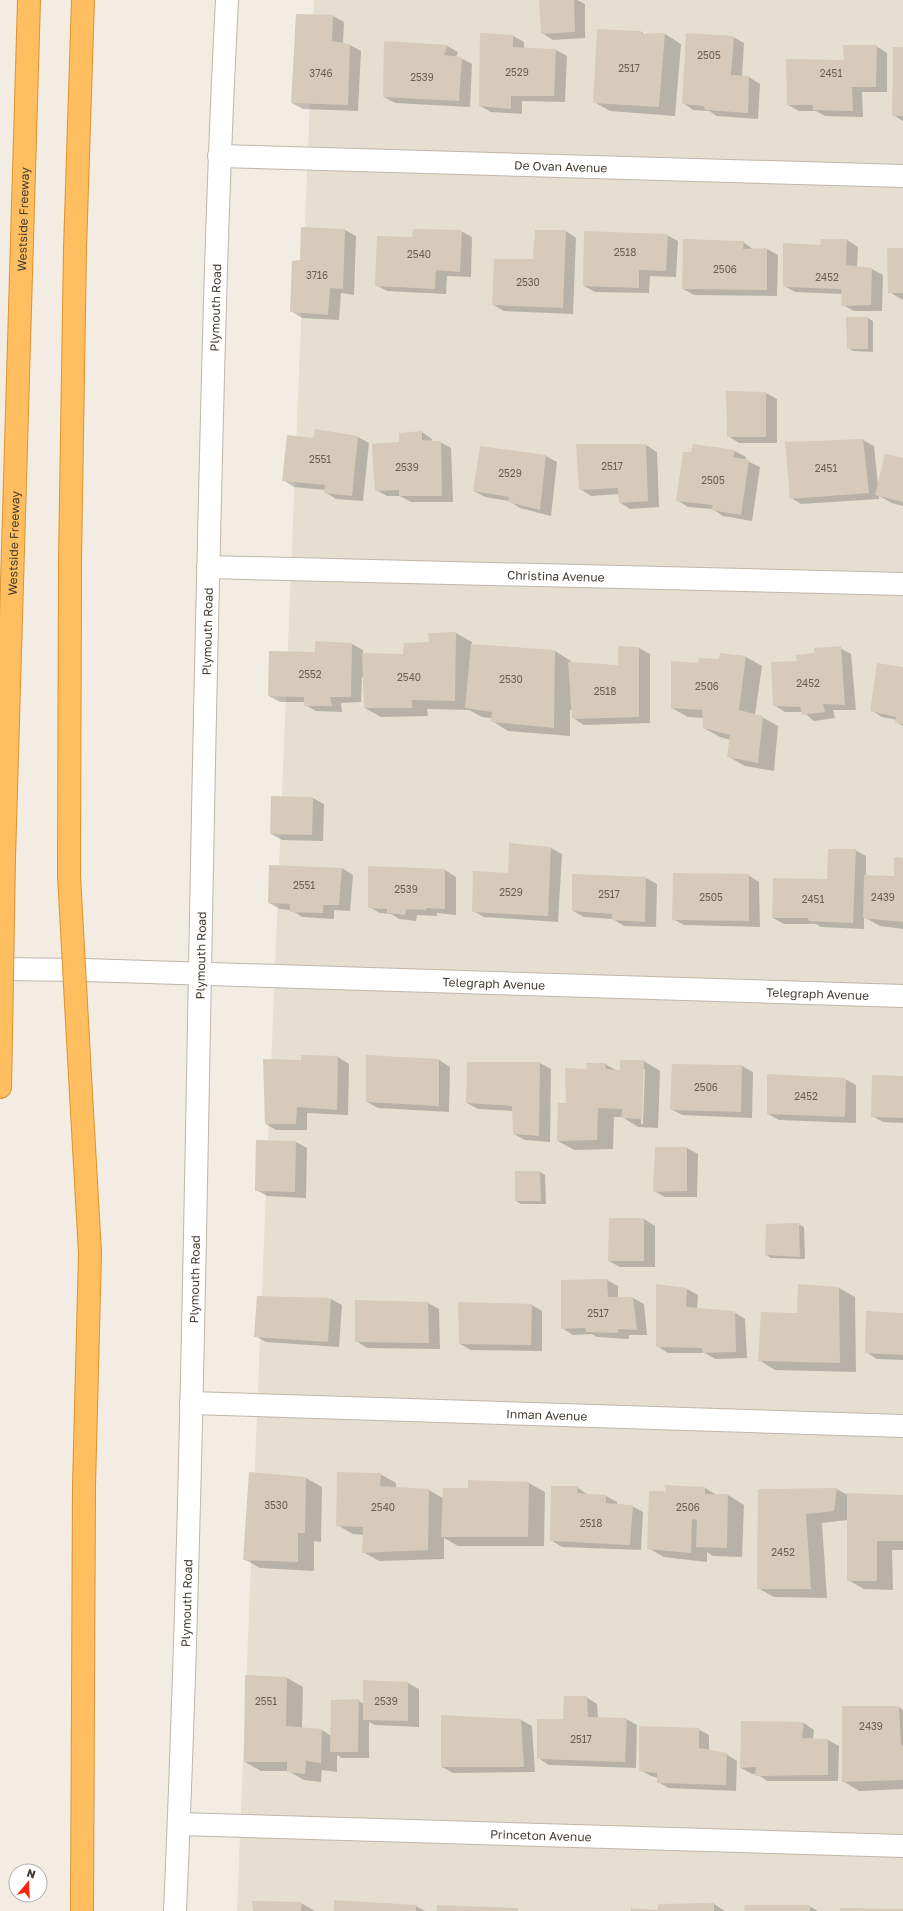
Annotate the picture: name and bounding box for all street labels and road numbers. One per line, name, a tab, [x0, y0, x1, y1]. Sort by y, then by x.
street label: De Ovan Avenue	[514, 157, 608, 175]
street label: Westside Freeway	[14, 167, 32, 272]
street label: Plymouth Road	[206, 263, 224, 352]
street label: Westside Freeway	[4, 490, 22, 596]
street label: Christina Avenue	[507, 567, 605, 584]
street label: Plymouth Road	[198, 587, 215, 676]
street label: Plymouth Road	[192, 911, 209, 999]
street label: Telegraph Avenue	[442, 974, 546, 992]
street label: Telegraph Avenue	[766, 984, 869, 1002]
street label: Plymouth Road	[186, 1235, 203, 1323]
street label: Inman Avenue	[506, 1406, 588, 1423]
street label: Plymouth Road	[177, 1559, 195, 1647]
street label: Princeton Avenue	[490, 1826, 592, 1844]

